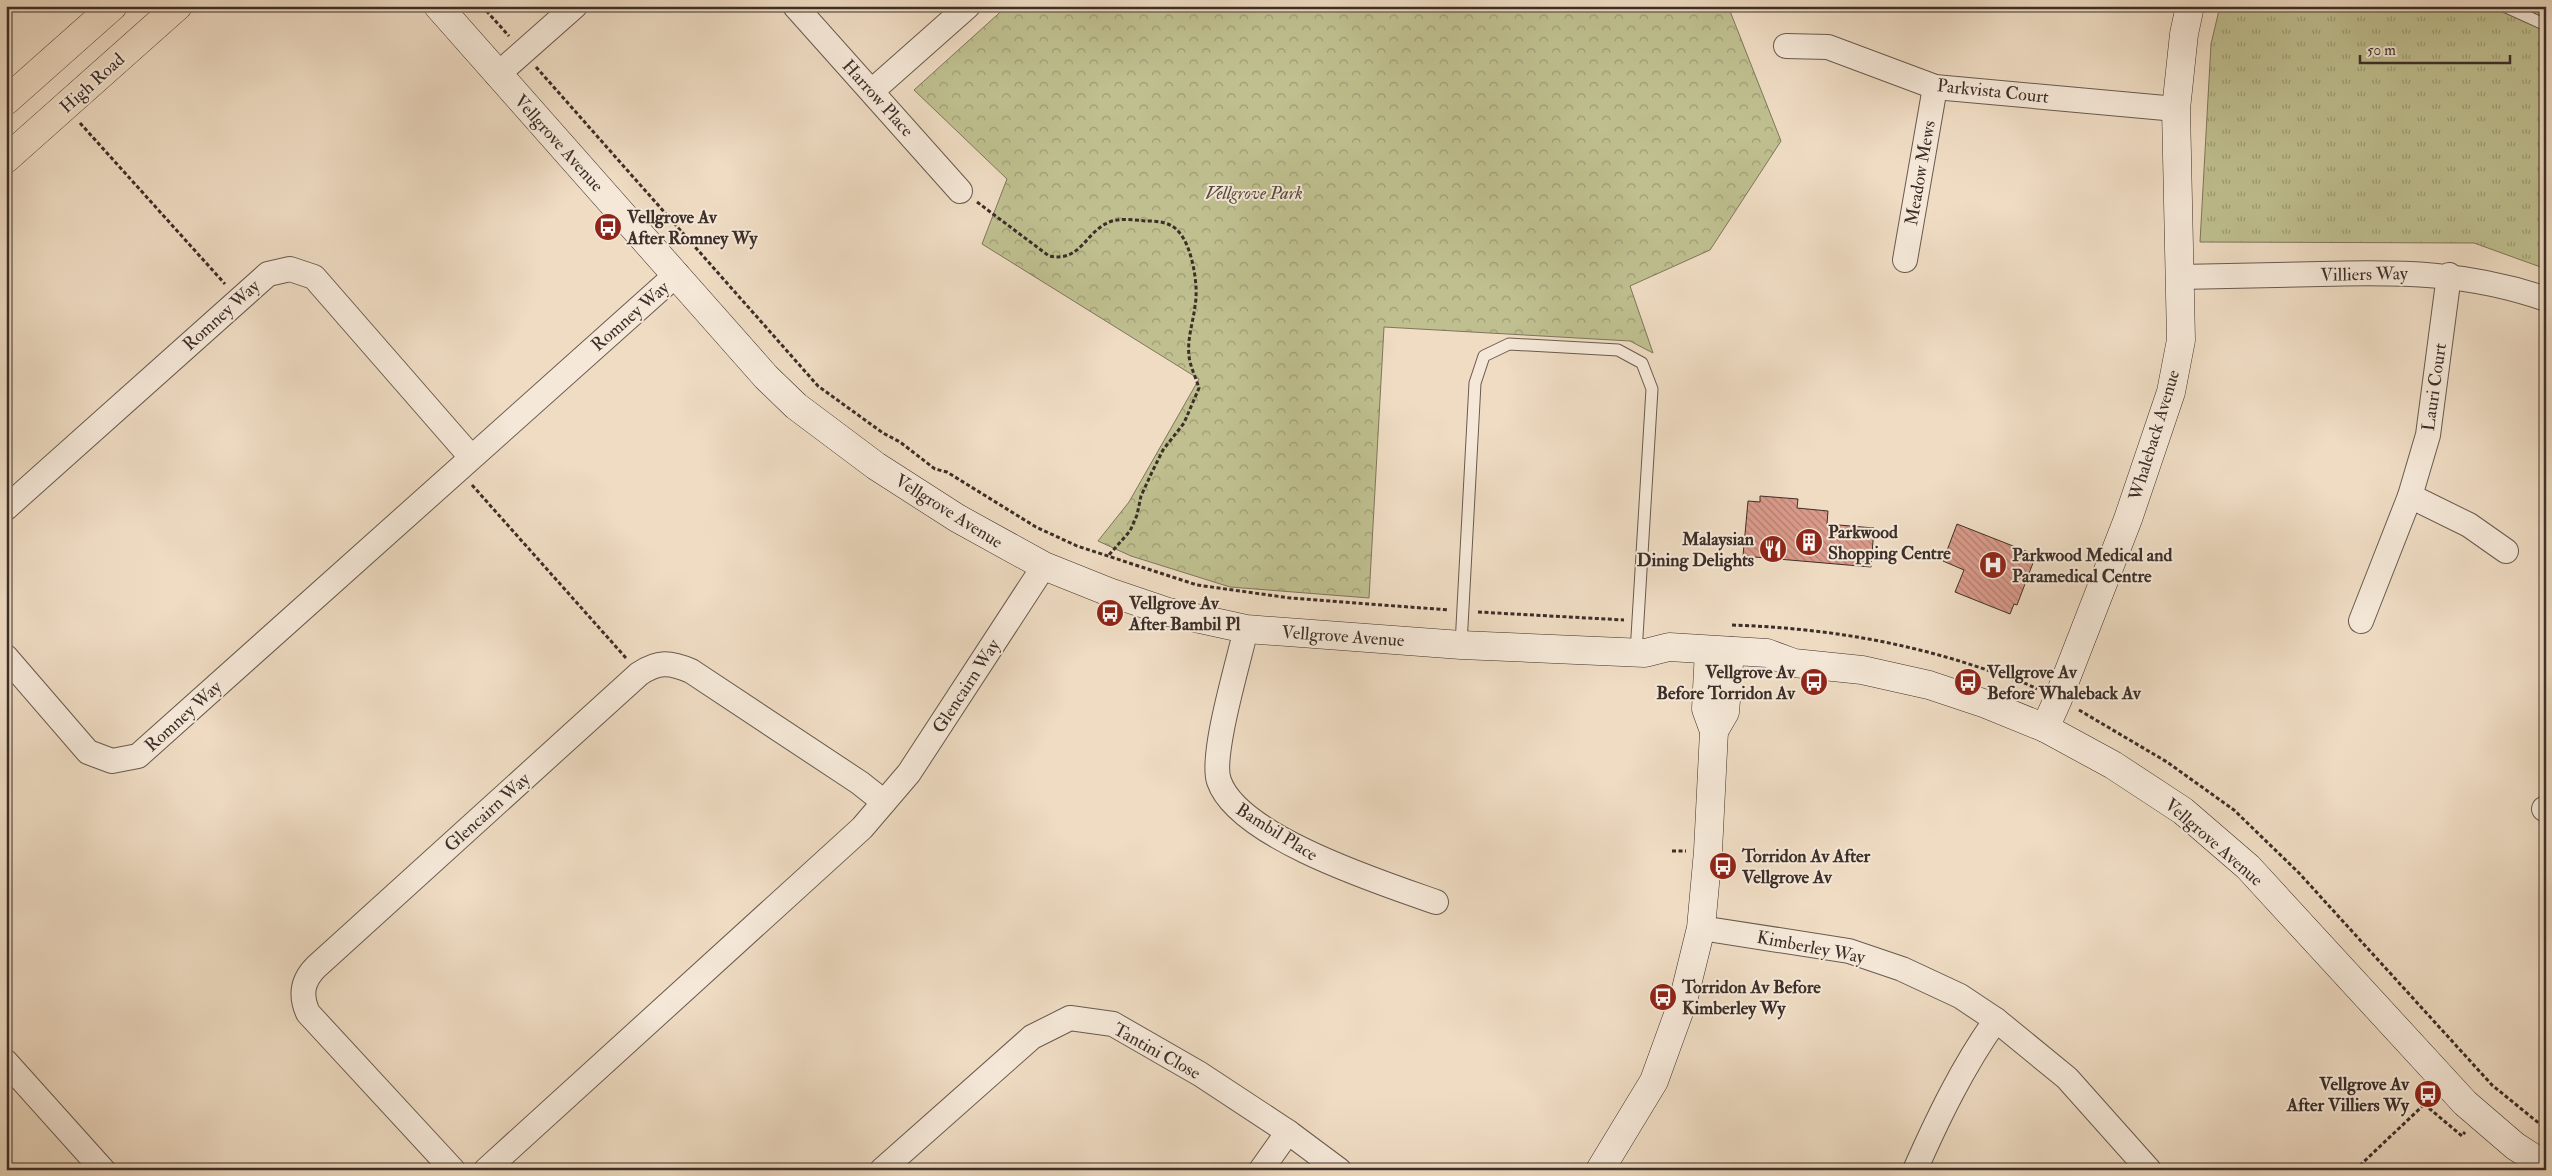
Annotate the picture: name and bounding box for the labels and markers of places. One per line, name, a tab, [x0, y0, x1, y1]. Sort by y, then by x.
place label: Vellgrove Av After Romney Wy	[626, 206, 758, 250]
bus stop icon: Vellgrove Av After Romney Wy	[593, 212, 623, 242]
place label: Parkwood Shopping Centre	[1828, 521, 1951, 565]
building icon: Parkwood Shopping Centre	[1794, 527, 1824, 557]
place label: Malaysian Dining Delights	[1637, 528, 1755, 572]
restaurant icon: Malaysian Dining Delights	[1758, 534, 1788, 564]
place label: Parkwood Medical and Paramedical Centre	[2012, 544, 2172, 588]
hospital icon: Parkwood Medical and Paramedical Centre	[1978, 550, 2008, 580]
place label: Vellgrove Av After Bambil Pl	[1128, 592, 1241, 636]
bus stop icon: Vellgrove Av After Bambil Pl	[1095, 598, 1125, 628]
place label: Vellgrove Av Before Torridon Av	[1656, 661, 1796, 705]
place label: Vellgrove Av Before Whaleback Av	[1986, 661, 2142, 705]
bus stop icon: Vellgrove Av Before Torridon Av	[1799, 667, 1829, 697]
bus stop icon: Vellgrove Av Before Whaleback Av	[1953, 667, 1983, 697]
place label: Torridon Av After Vellgrove Av	[1741, 845, 1871, 889]
bus stop icon: Torridon Av After Vellgrove Av	[1708, 851, 1738, 881]
place label: Torridon Av Before Kimberley Wy	[1681, 976, 1821, 1020]
bus stop icon: Torridon Av Before Kimberley Wy	[1648, 982, 1678, 1012]
place label: Vellgrove Av After Villiers Wy	[2286, 1073, 2410, 1117]
bus stop icon: Vellgrove Av After Villiers Wy	[2413, 1079, 2443, 1109]

